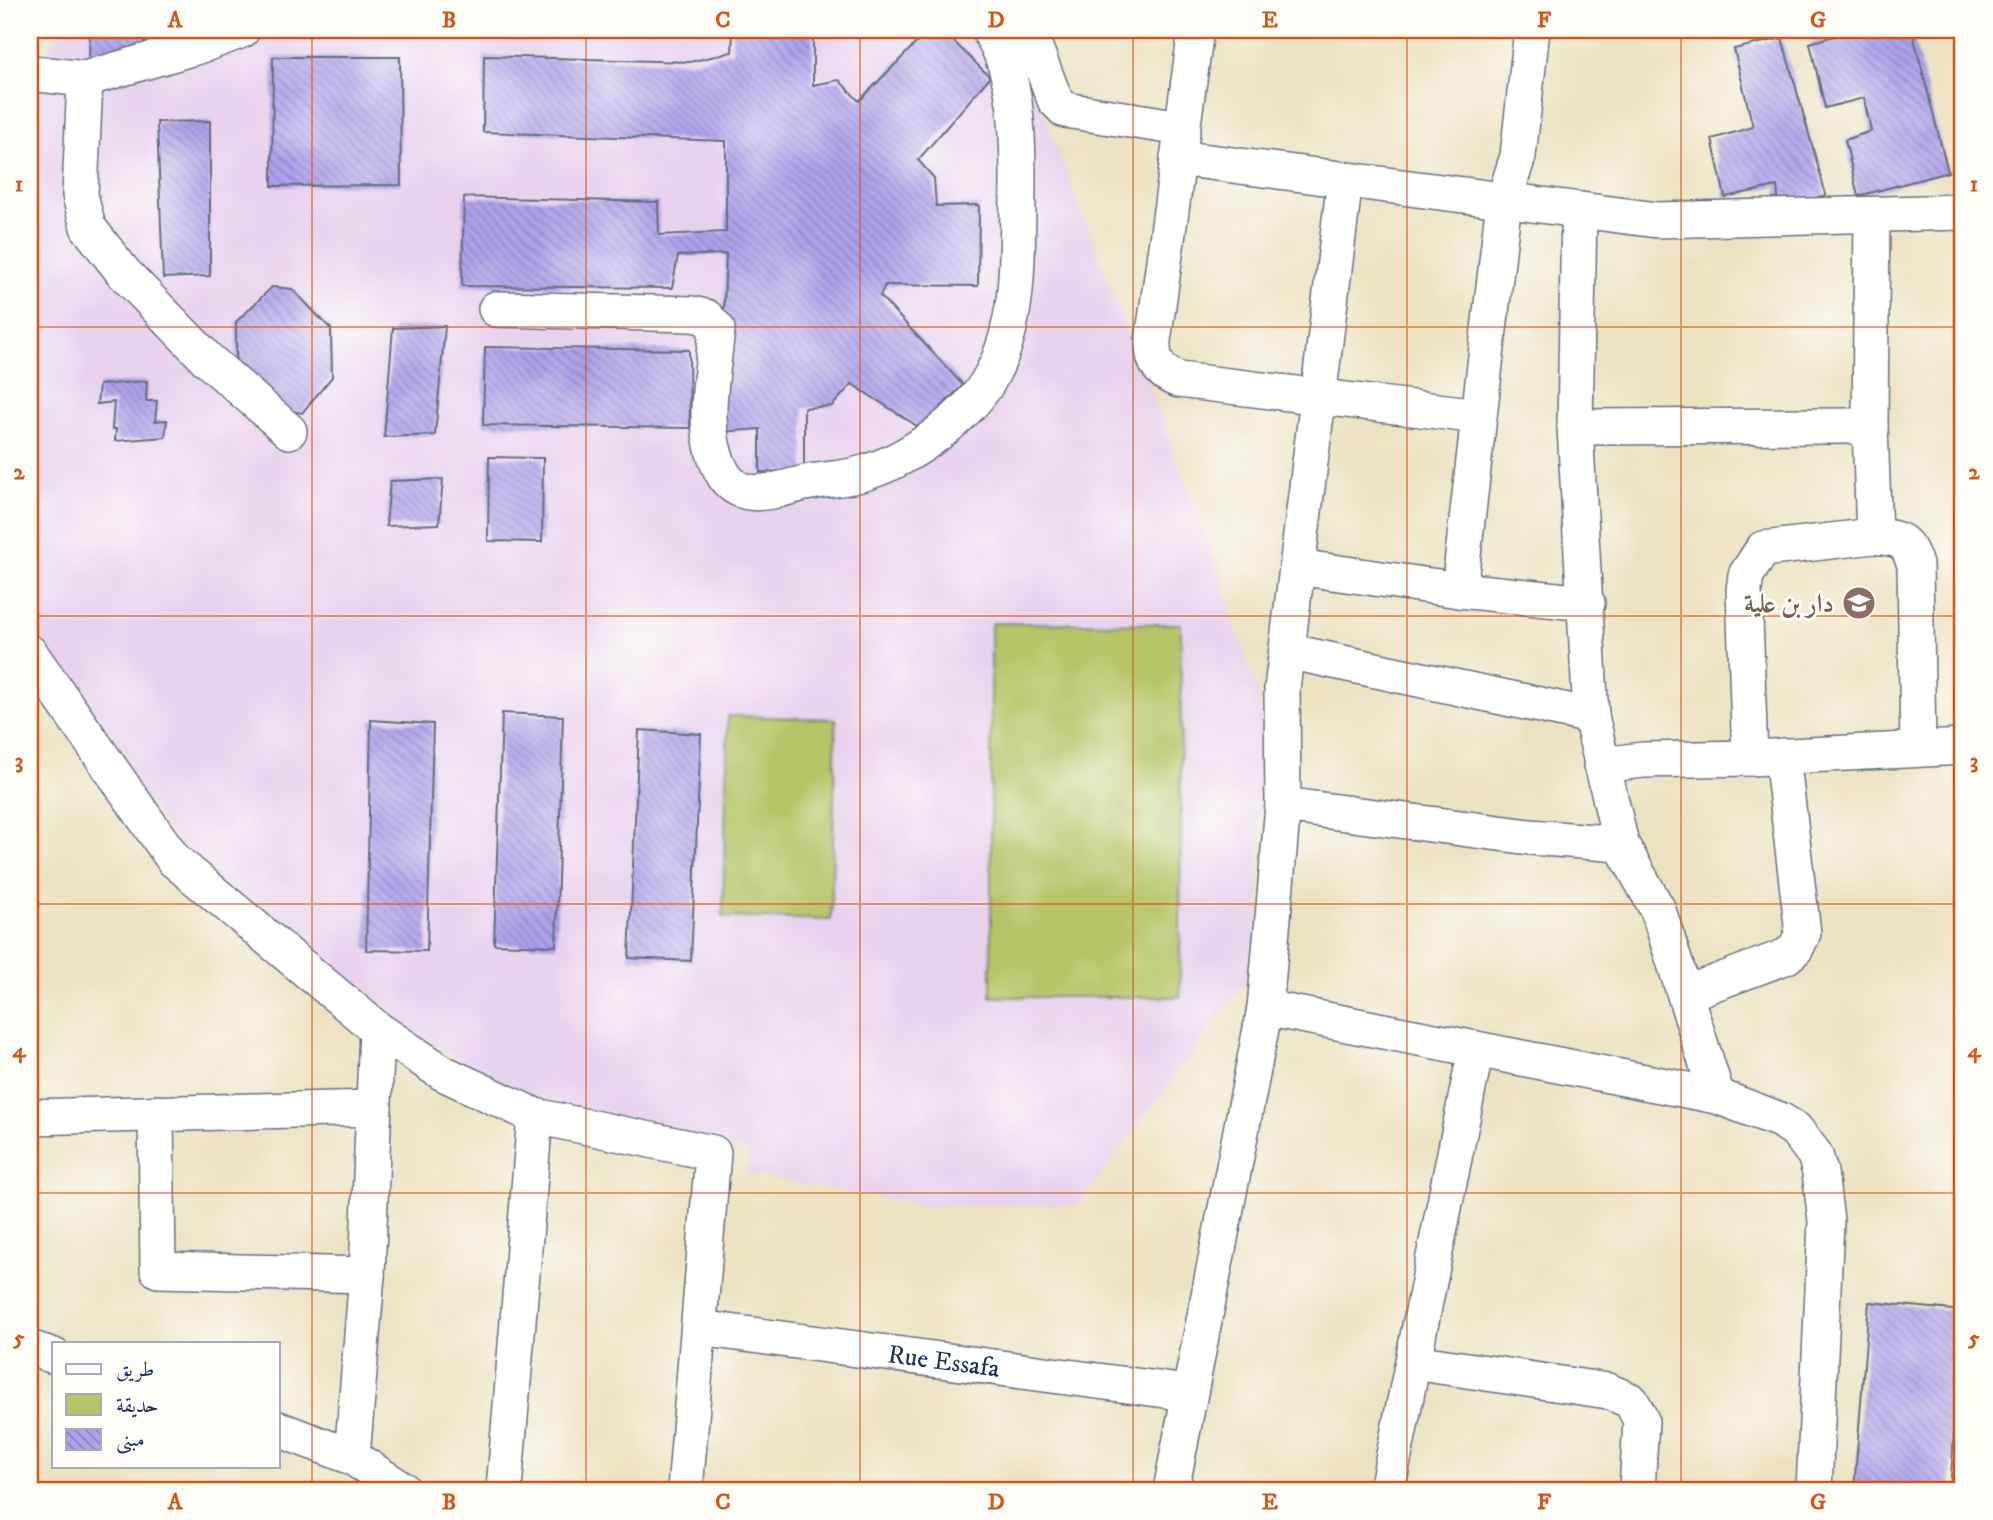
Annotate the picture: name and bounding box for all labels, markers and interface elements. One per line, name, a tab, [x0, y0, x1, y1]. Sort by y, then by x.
text: A	[167, 6, 184, 35]
text: B	[442, 6, 456, 35]
text: C	[715, 6, 731, 35]
text: D	[987, 6, 1005, 35]
text: E	[1262, 6, 1278, 35]
text: F	[1537, 6, 1552, 35]
text: G	[1810, 6, 1826, 35]
text: 1	[15, 170, 23, 199]
text: 1	[1970, 170, 1978, 199]
text: 2	[13, 458, 25, 487]
text: 2	[1968, 458, 1980, 487]
school or university icon: دار بن علية	[1840, 584, 1878, 622]
place label: دار بن علية	[1744, 588, 1834, 621]
text: 3	[15, 747, 23, 776]
text: 3	[1970, 747, 1978, 776]
text: 4	[12, 1036, 27, 1065]
text: 4	[1967, 1036, 1982, 1065]
text: 5	[12, 1324, 25, 1353]
text: 5	[1967, 1324, 1980, 1353]
street label: Rue Essafa	[886, 1338, 1002, 1386]
legend	[52, 1342, 280, 1468]
text: طريق	[116, 1357, 154, 1383]
text: حديقة	[116, 1393, 159, 1419]
text: مبنى	[116, 1427, 145, 1454]
text: A	[167, 1488, 184, 1517]
text: B	[442, 1488, 456, 1517]
text: C	[715, 1488, 731, 1517]
text: D	[987, 1488, 1005, 1517]
text: E	[1262, 1488, 1278, 1517]
text: F	[1537, 1488, 1552, 1517]
text: G	[1810, 1488, 1826, 1517]

